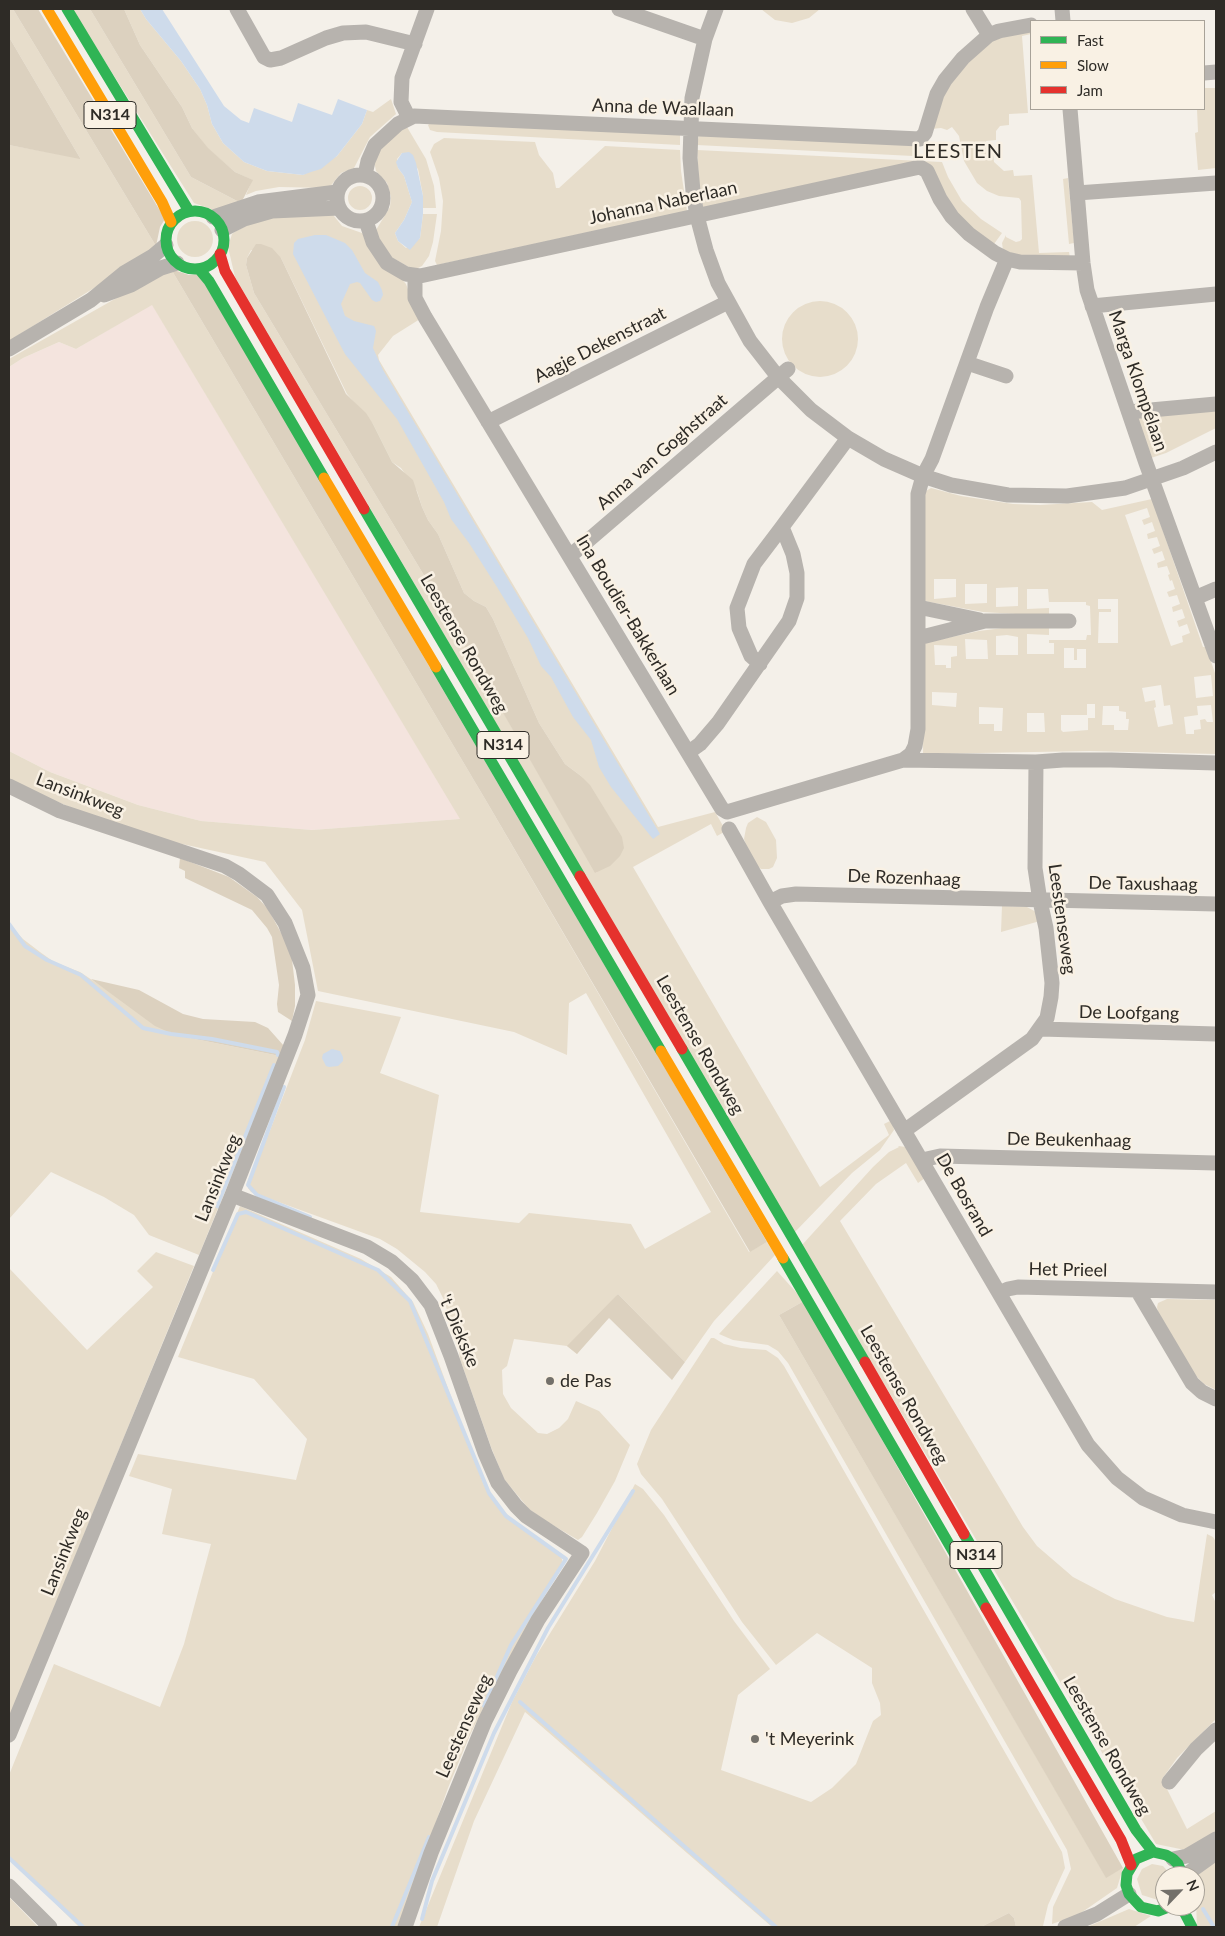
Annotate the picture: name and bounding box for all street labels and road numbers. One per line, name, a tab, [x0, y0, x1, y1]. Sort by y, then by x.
street label: Anna de Waallaan	[592, 95, 734, 121]
road number: N314	[84, 102, 136, 128]
street label: Johanna Naberlaan	[587, 177, 739, 229]
street label: Aagje Dekenstraat	[530, 302, 670, 388]
street label: Marga Klompélaan	[1104, 308, 1172, 454]
street label: Anna van Goghstraat	[592, 389, 732, 515]
street label: Ina Boudier-Bakkerlaan	[571, 531, 685, 699]
street label: Leestense Rondweg	[415, 571, 513, 717]
road number: N314	[477, 732, 529, 758]
street label: Lansinkweg	[33, 768, 127, 822]
street label: Leestenseweg	[1044, 862, 1080, 976]
street label: De Rozenhaag	[847, 865, 961, 891]
street label: De Taxushaag	[1088, 872, 1198, 896]
street label: Leestense Rondweg	[651, 972, 749, 1118]
street label: De Loofgang	[1079, 1001, 1179, 1025]
street label: De Beukenhaag	[1007, 1128, 1131, 1152]
street label: Lansinkweg	[191, 1131, 245, 1225]
street label: De Bosrand	[931, 1149, 997, 1241]
street label: Het Prieel	[1028, 1259, 1108, 1281]
street label: 't Diekske	[434, 1291, 484, 1371]
street label: Leestense Rondweg	[855, 1322, 953, 1468]
street label: Lansinkweg	[37, 1505, 91, 1599]
road number: N314	[950, 1542, 1002, 1568]
street label: Leestenseweg	[431, 1671, 497, 1781]
street label: Leestense Rondweg	[1058, 1673, 1156, 1819]

